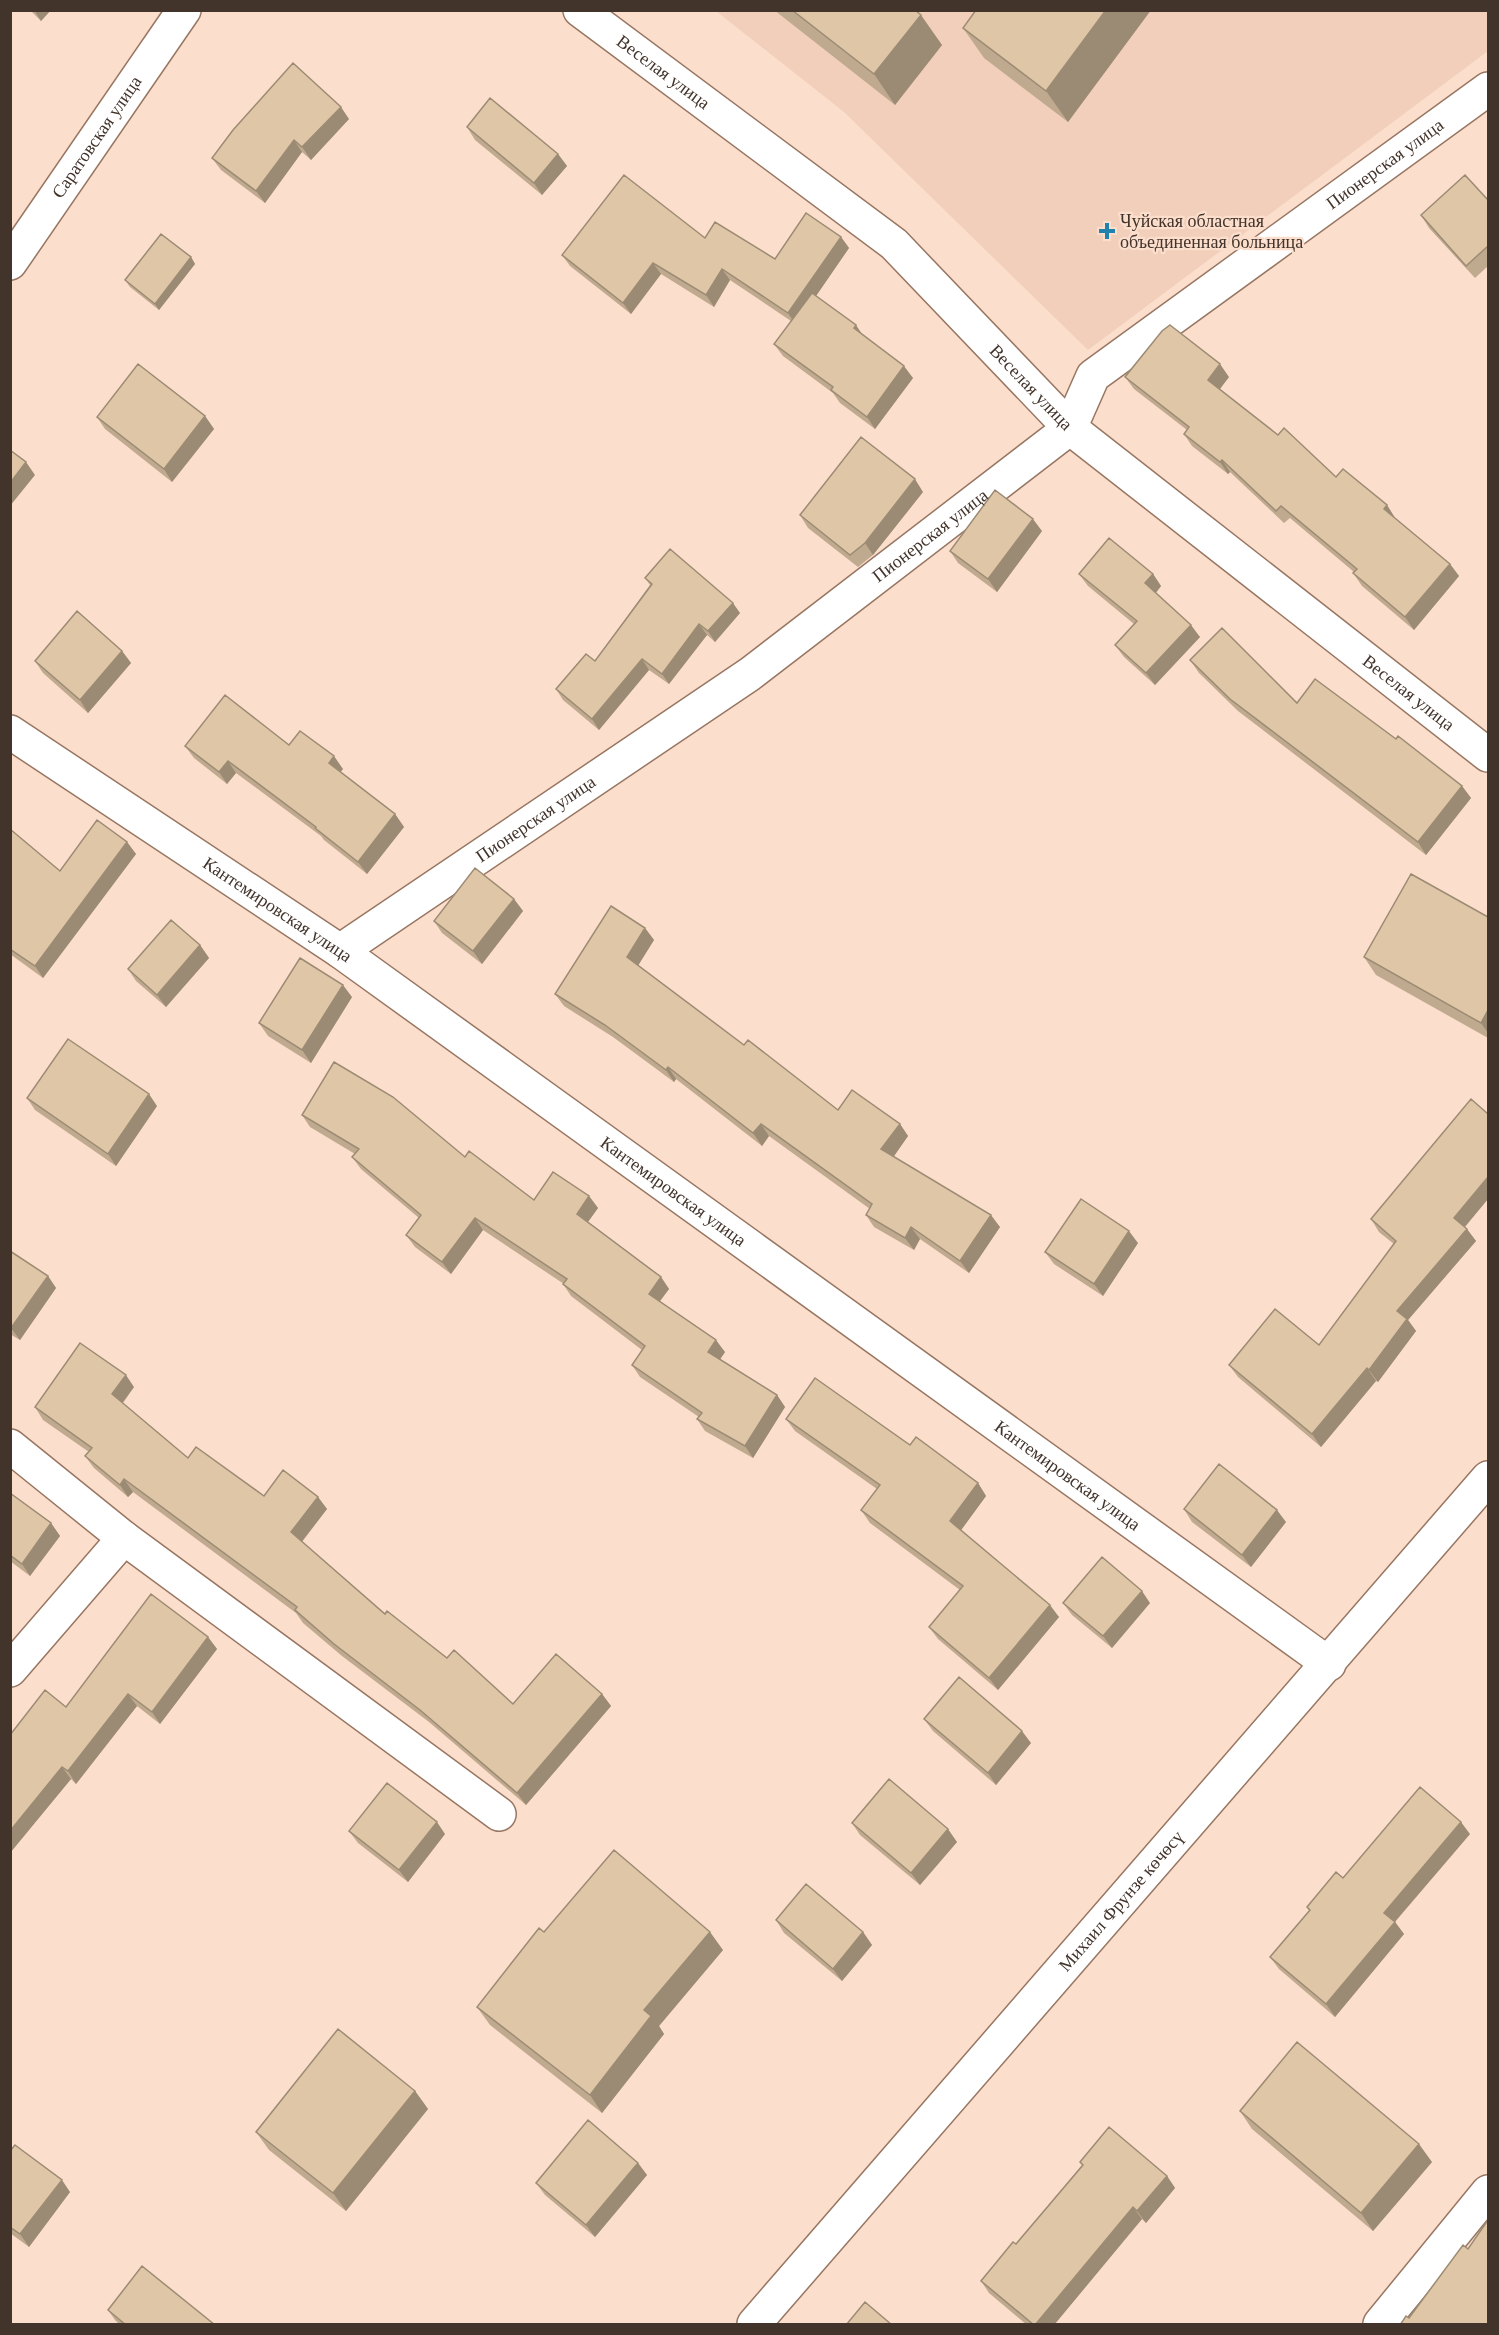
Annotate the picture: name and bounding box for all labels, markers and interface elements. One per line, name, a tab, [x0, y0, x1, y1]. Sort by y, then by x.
street label: Веселая улица	[613, 31, 714, 113]
street label: Саратовская улица	[48, 72, 146, 202]
street label: Пионерская улица	[1322, 115, 1447, 213]
place label: Чуйская областная объединенная больница	[1120, 211, 1303, 252]
marker: Чуйская областная объединенная больница	[1098, 222, 1116, 240]
street label: Веселая улица	[986, 340, 1077, 434]
street label: Пионерская улица	[869, 485, 992, 586]
street label: Веселая улица	[1359, 651, 1458, 735]
street label: Пионерская улица	[472, 771, 599, 866]
street label: Кантемировская улица	[199, 853, 356, 966]
street label: Кантемировская улица	[597, 1132, 750, 1250]
street label: Кантемировская улица	[991, 1416, 1144, 1535]
street label: Михаил Фрунзе көчөсү	[1055, 1827, 1187, 1975]

